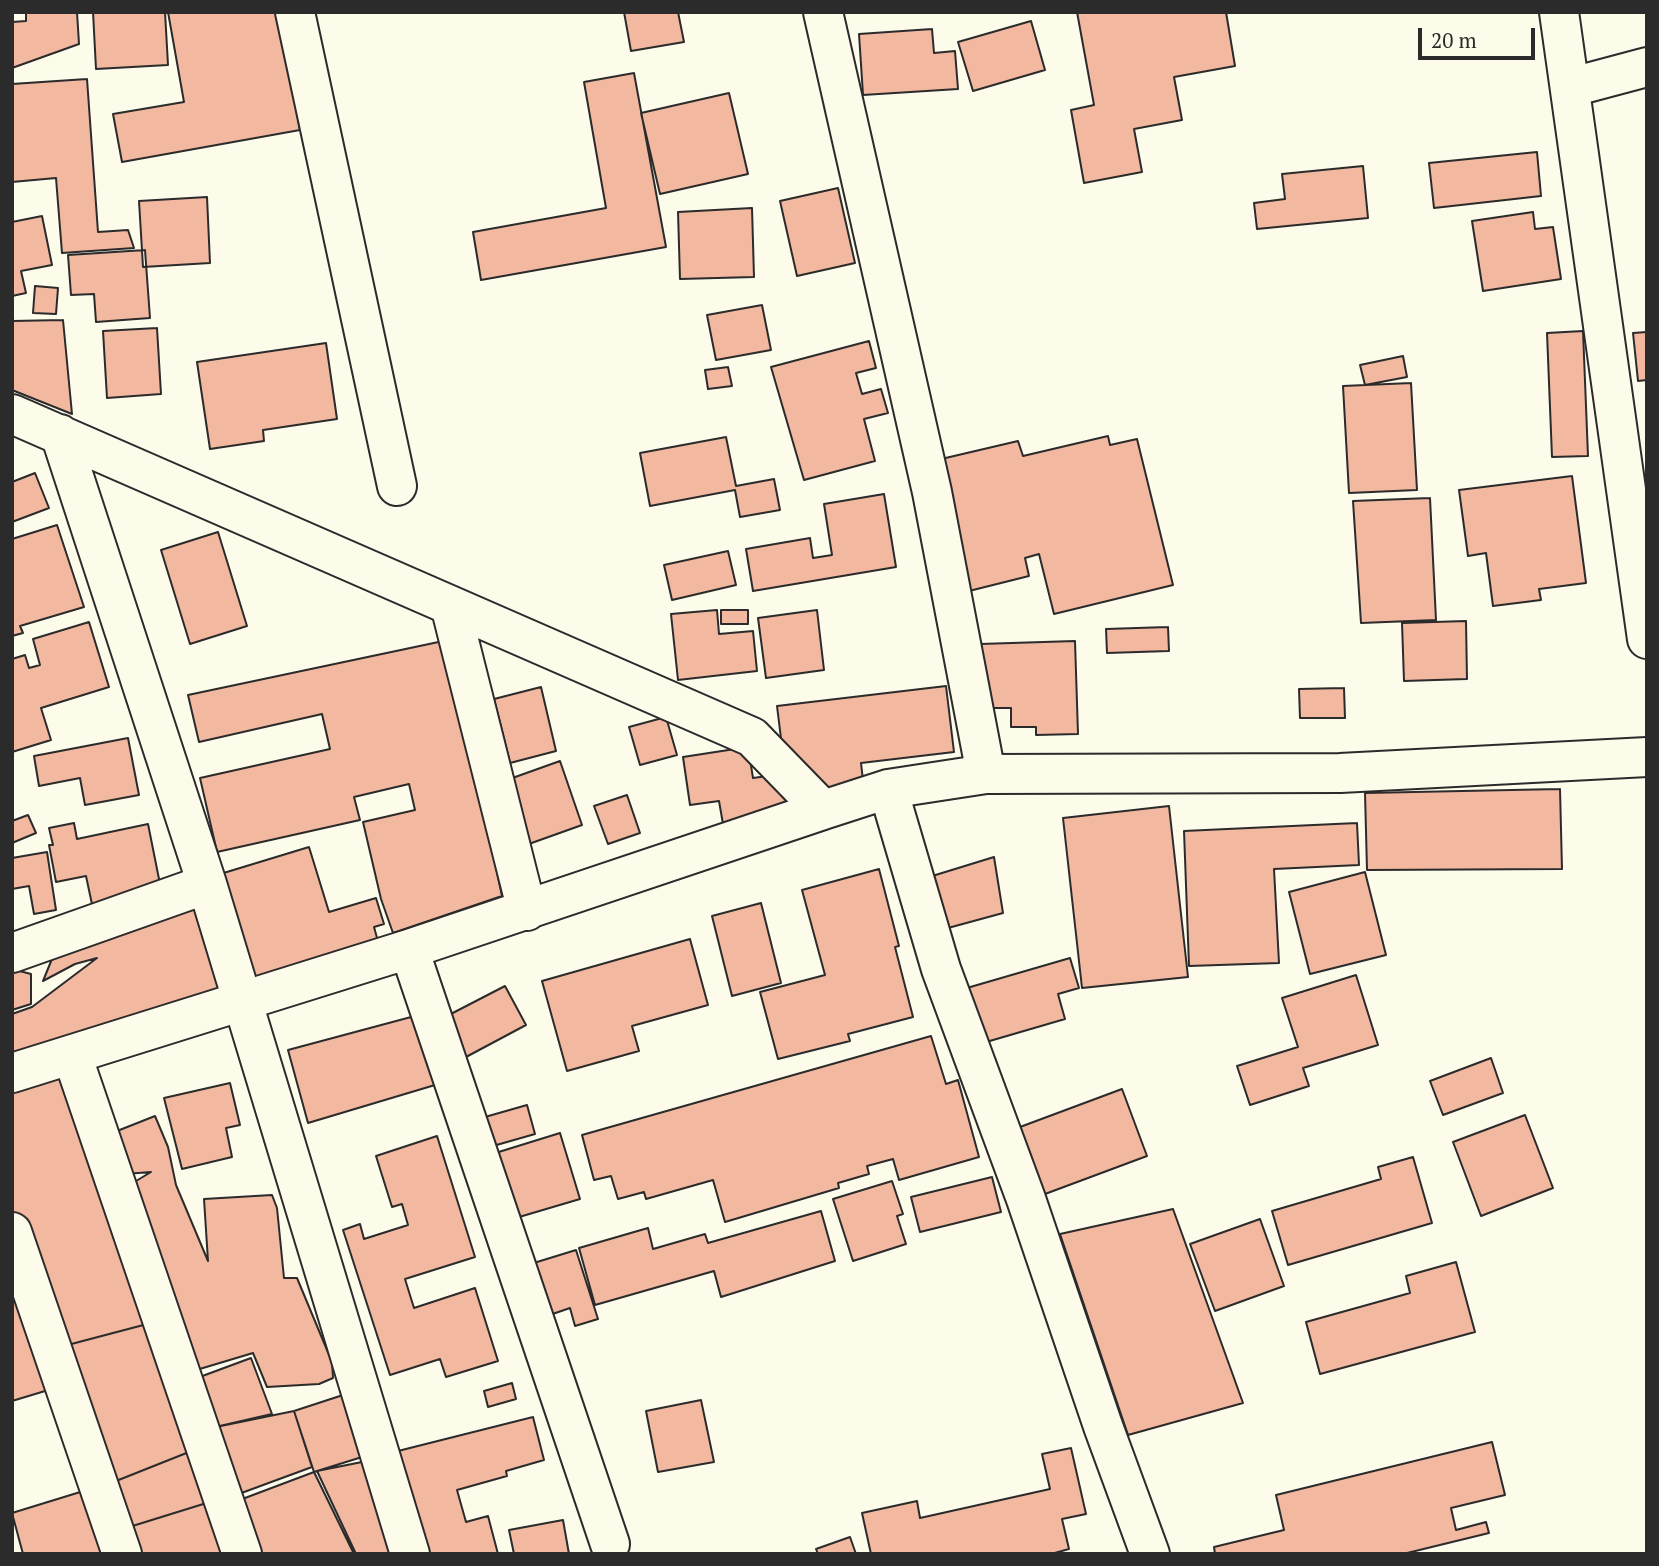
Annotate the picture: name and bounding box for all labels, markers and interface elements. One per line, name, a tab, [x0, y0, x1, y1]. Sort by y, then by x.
scale bar	[1421, 14, 1538, 58]
text: 20 m	[1431, 26, 1477, 54]

